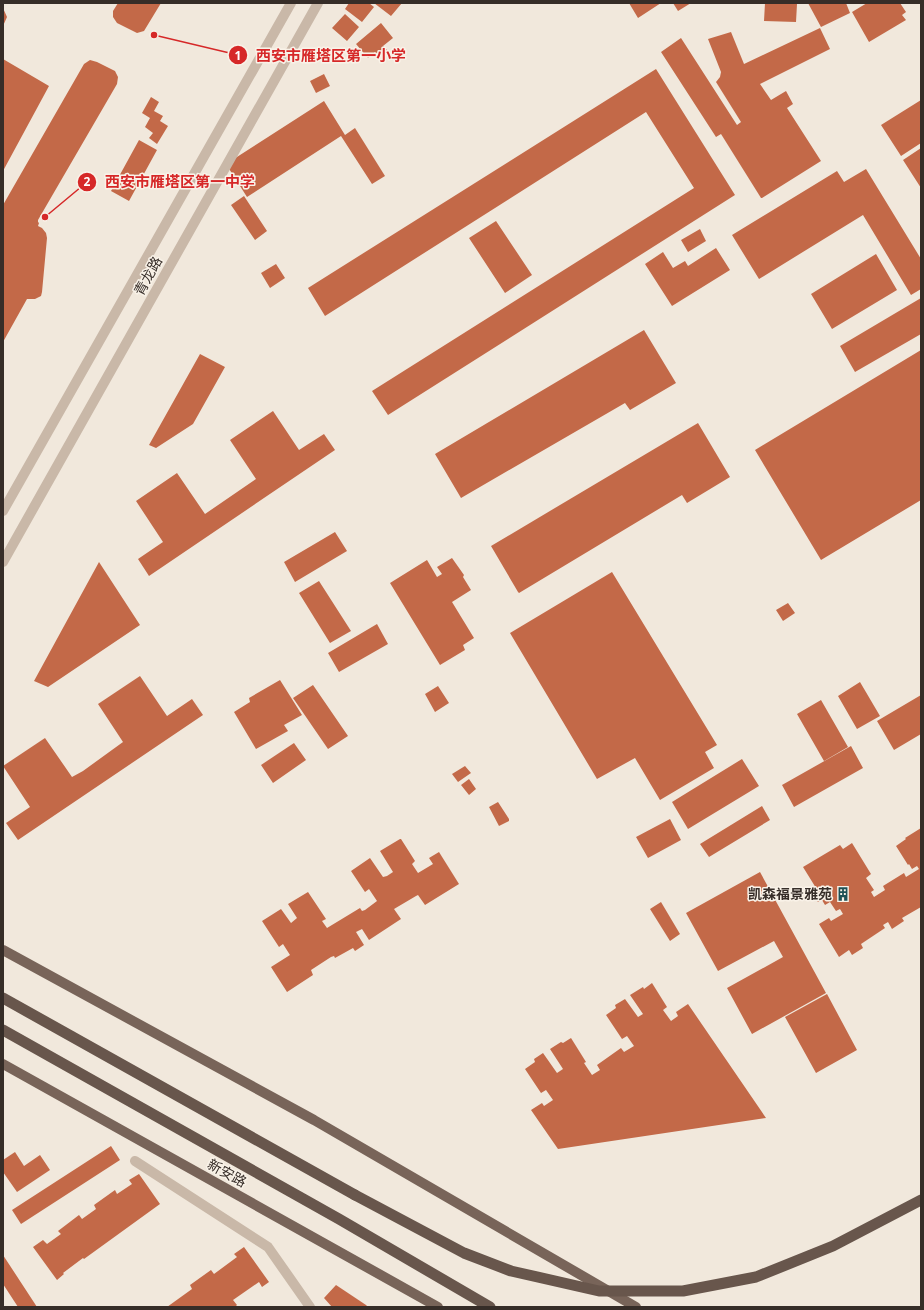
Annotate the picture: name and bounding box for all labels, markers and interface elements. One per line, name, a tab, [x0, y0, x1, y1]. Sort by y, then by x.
callout: 西安市雁塔区第一小学	[228, 42, 414, 69]
text: 西安市雁塔区第一小学	[256, 45, 406, 65]
text: 1	[235, 47, 241, 64]
callout: 西安市雁塔区第一中学	[77, 168, 263, 195]
text: 西安市雁塔区第一中学	[105, 171, 255, 191]
text: 2	[84, 173, 91, 190]
street label: 青龙路	[129, 253, 166, 299]
place label: 凯森福景雅苑	[748, 884, 832, 903]
building icon: 凯森福景雅苑	[835, 886, 851, 902]
street label: 新安路	[204, 1154, 250, 1191]

